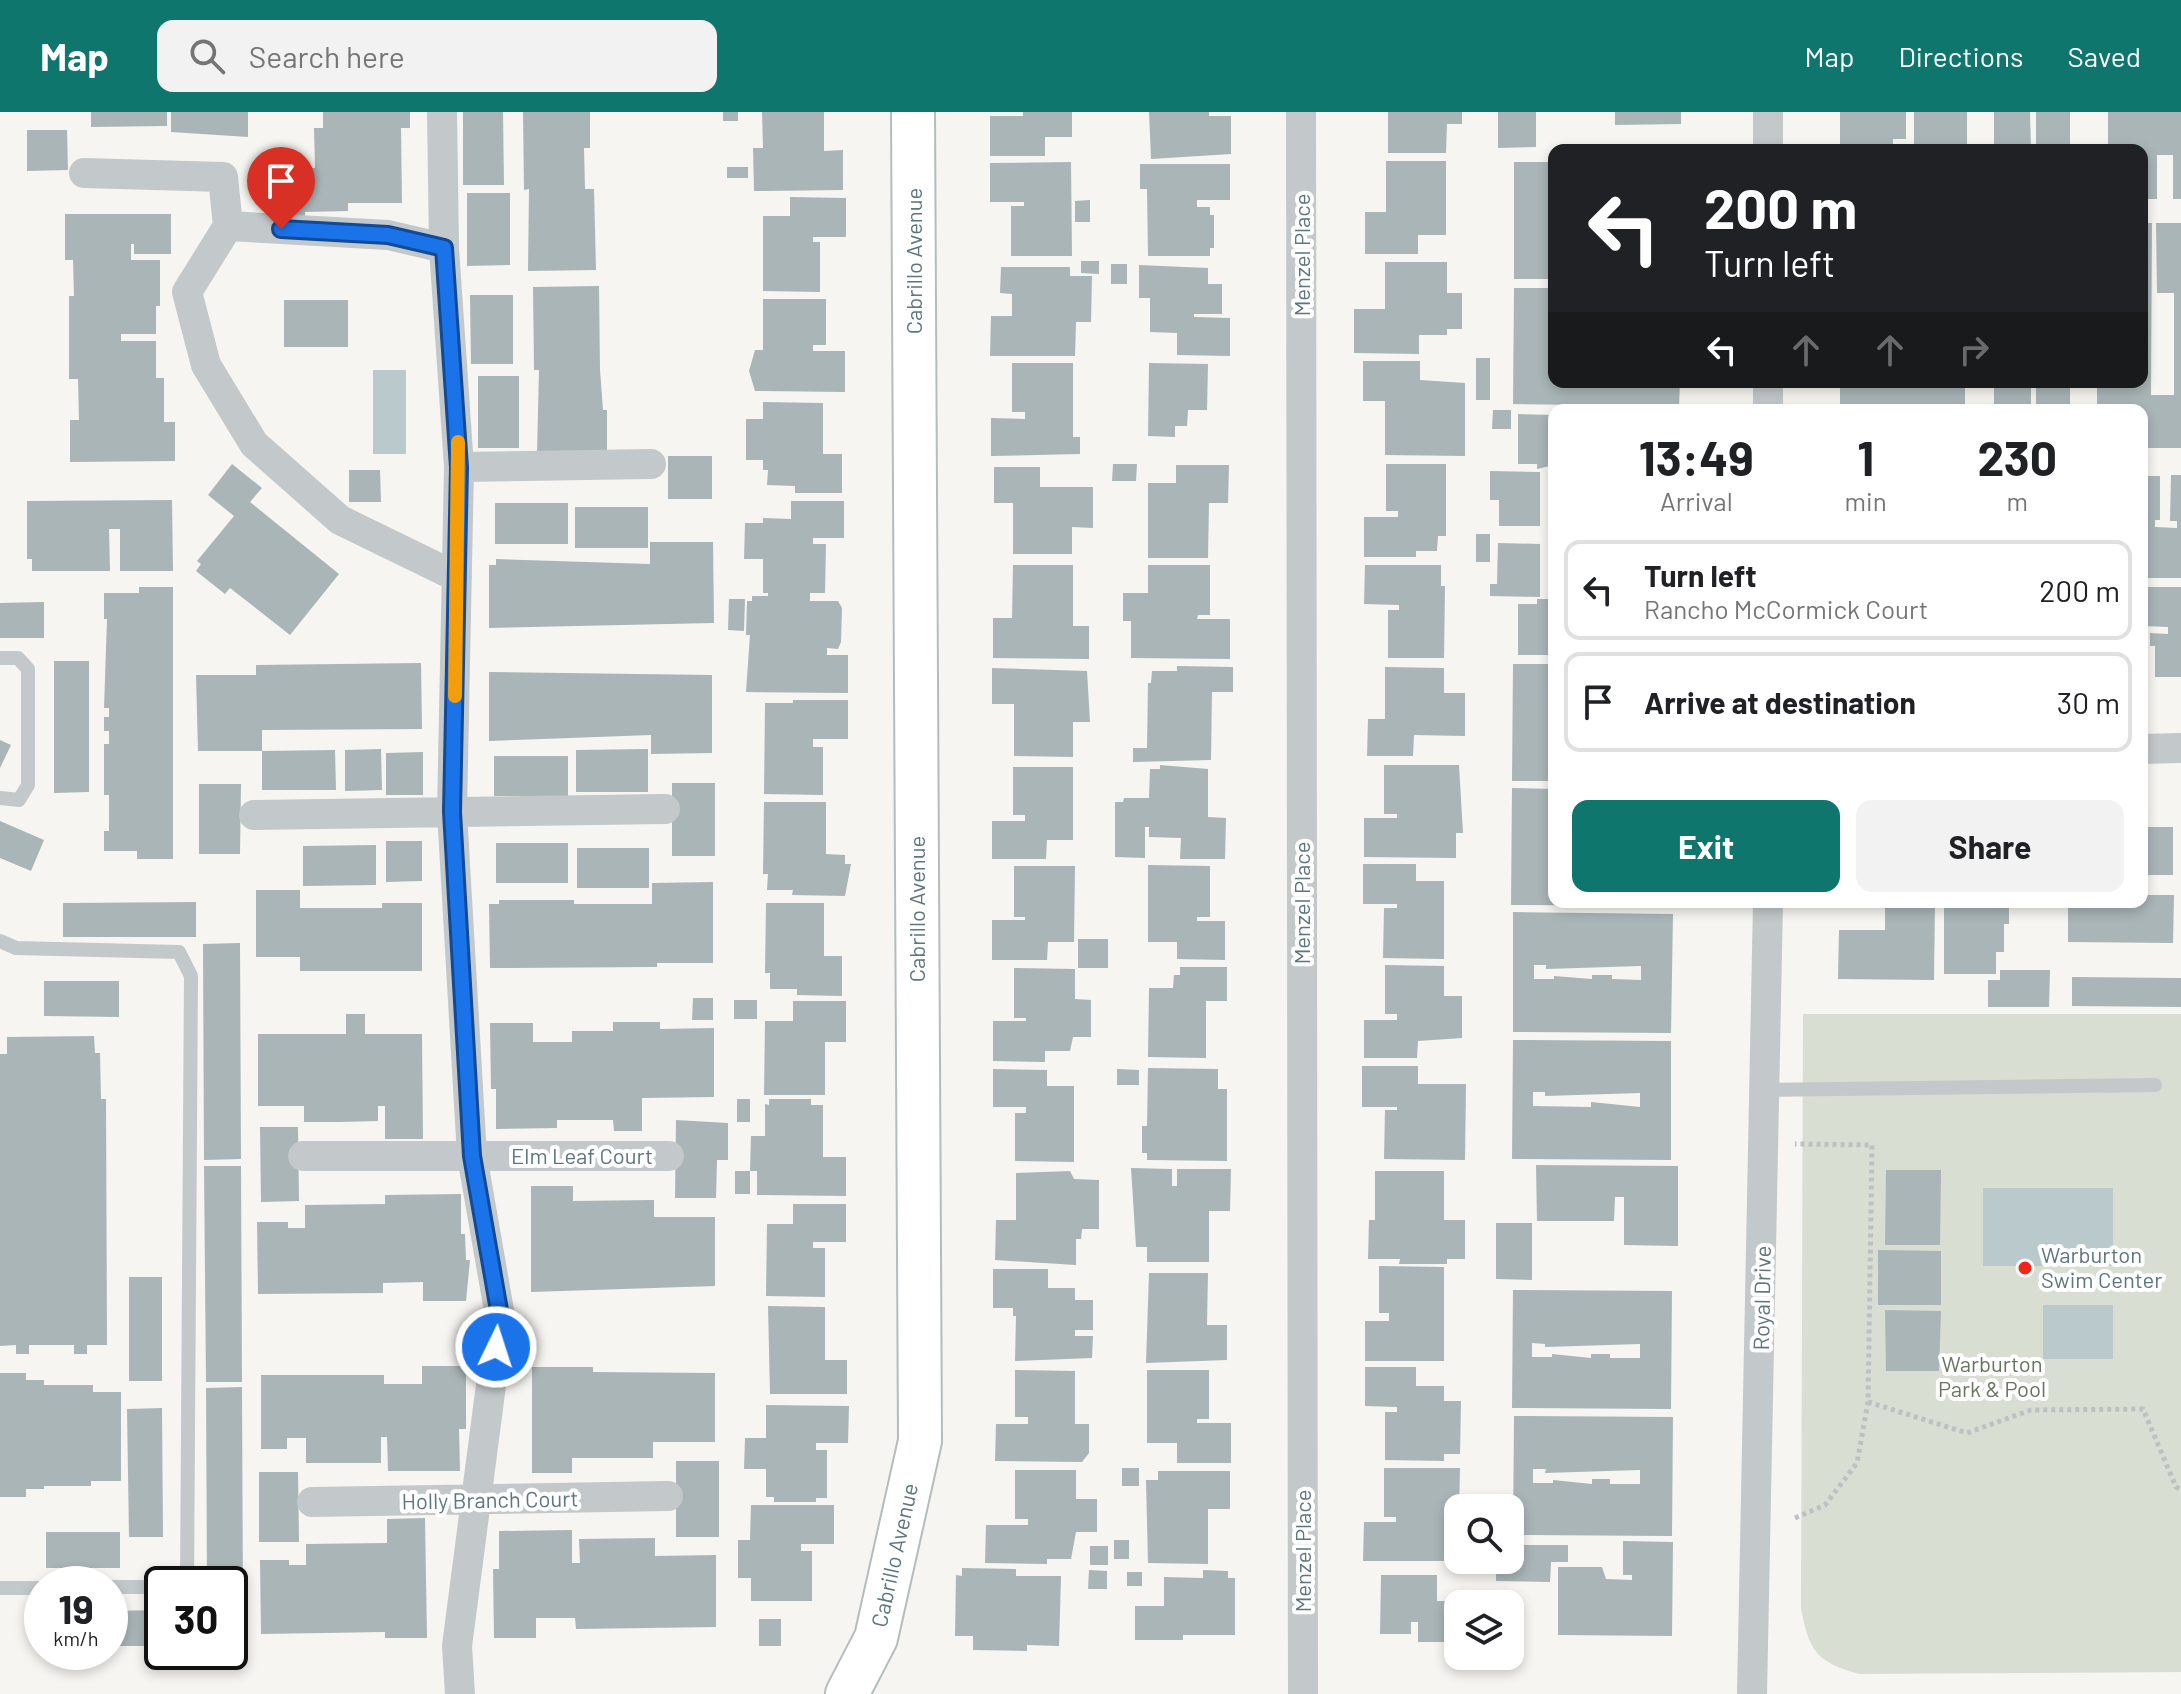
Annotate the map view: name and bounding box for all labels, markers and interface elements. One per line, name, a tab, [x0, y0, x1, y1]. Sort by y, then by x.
search box	[157, 20, 717, 92]
text: Map	[40, 33, 109, 79]
icon: search	[185, 34, 229, 78]
text: Search here	[249, 38, 405, 74]
text: Map	[1805, 39, 1854, 73]
text: Directions	[1898, 39, 2024, 73]
text: Saved	[2068, 39, 2141, 73]
pin	[247, 147, 315, 229]
icon: arrive	[259, 159, 303, 203]
text: 200 m	[1704, 173, 1857, 240]
icon: left	[1572, 176, 1676, 280]
street label: Cabrillo Avenue	[900, 188, 926, 334]
street label: Menzel Place	[1288, 194, 1314, 316]
text: Turn left	[1704, 241, 1835, 284]
icon: left	[1700, 328, 1744, 372]
icon: ahead	[1784, 328, 1828, 372]
icon: ahead	[1868, 328, 1912, 372]
icon: right	[1952, 328, 1996, 372]
text: 13:49	[1639, 428, 1754, 486]
text: 1	[1857, 428, 1874, 486]
text: 230	[1978, 428, 2057, 486]
text: Arrival	[1660, 485, 1733, 516]
text: min	[1845, 485, 1887, 516]
text: m	[2007, 485, 2028, 516]
text: Turn left	[1644, 557, 1757, 593]
icon: left	[1576, 568, 1620, 612]
text: 200 m	[2039, 572, 2120, 608]
text: Rancho McCormick Court	[1644, 593, 1928, 624]
icon: arrive	[1576, 680, 1620, 724]
text: Arrive at destination	[1644, 684, 1916, 720]
text: 30 m	[2057, 684, 2120, 720]
button: Exit	[1572, 800, 1840, 892]
button: Share	[1856, 800, 2124, 892]
street label: Cabrillo Avenue	[903, 836, 929, 982]
street label: Menzel Place	[1288, 842, 1314, 964]
street label: Elm Leaf Court	[511, 1142, 653, 1168]
place label: Warburton Swim Center	[2041, 1241, 2162, 1292]
street label: Royal Drive	[1747, 1245, 1775, 1350]
marker: Warburton Swim Center	[2016, 1259, 2034, 1277]
position arrow	[454, 1305, 538, 1389]
park label: Warburton Park & Pool	[1938, 1350, 2046, 1401]
street label: Cabrillo Avenue	[865, 1481, 922, 1629]
street label: Holly Branch Court	[401, 1484, 579, 1514]
street label: Menzel Place	[1289, 1490, 1315, 1612]
map controls	[1444, 1494, 1524, 1670]
button: search	[1444, 1494, 1524, 1574]
speed limit sign: 30	[144, 1566, 248, 1670]
text: 19	[58, 1584, 94, 1632]
button: layers	[1444, 1590, 1524, 1670]
text: km/h	[53, 1626, 99, 1650]

